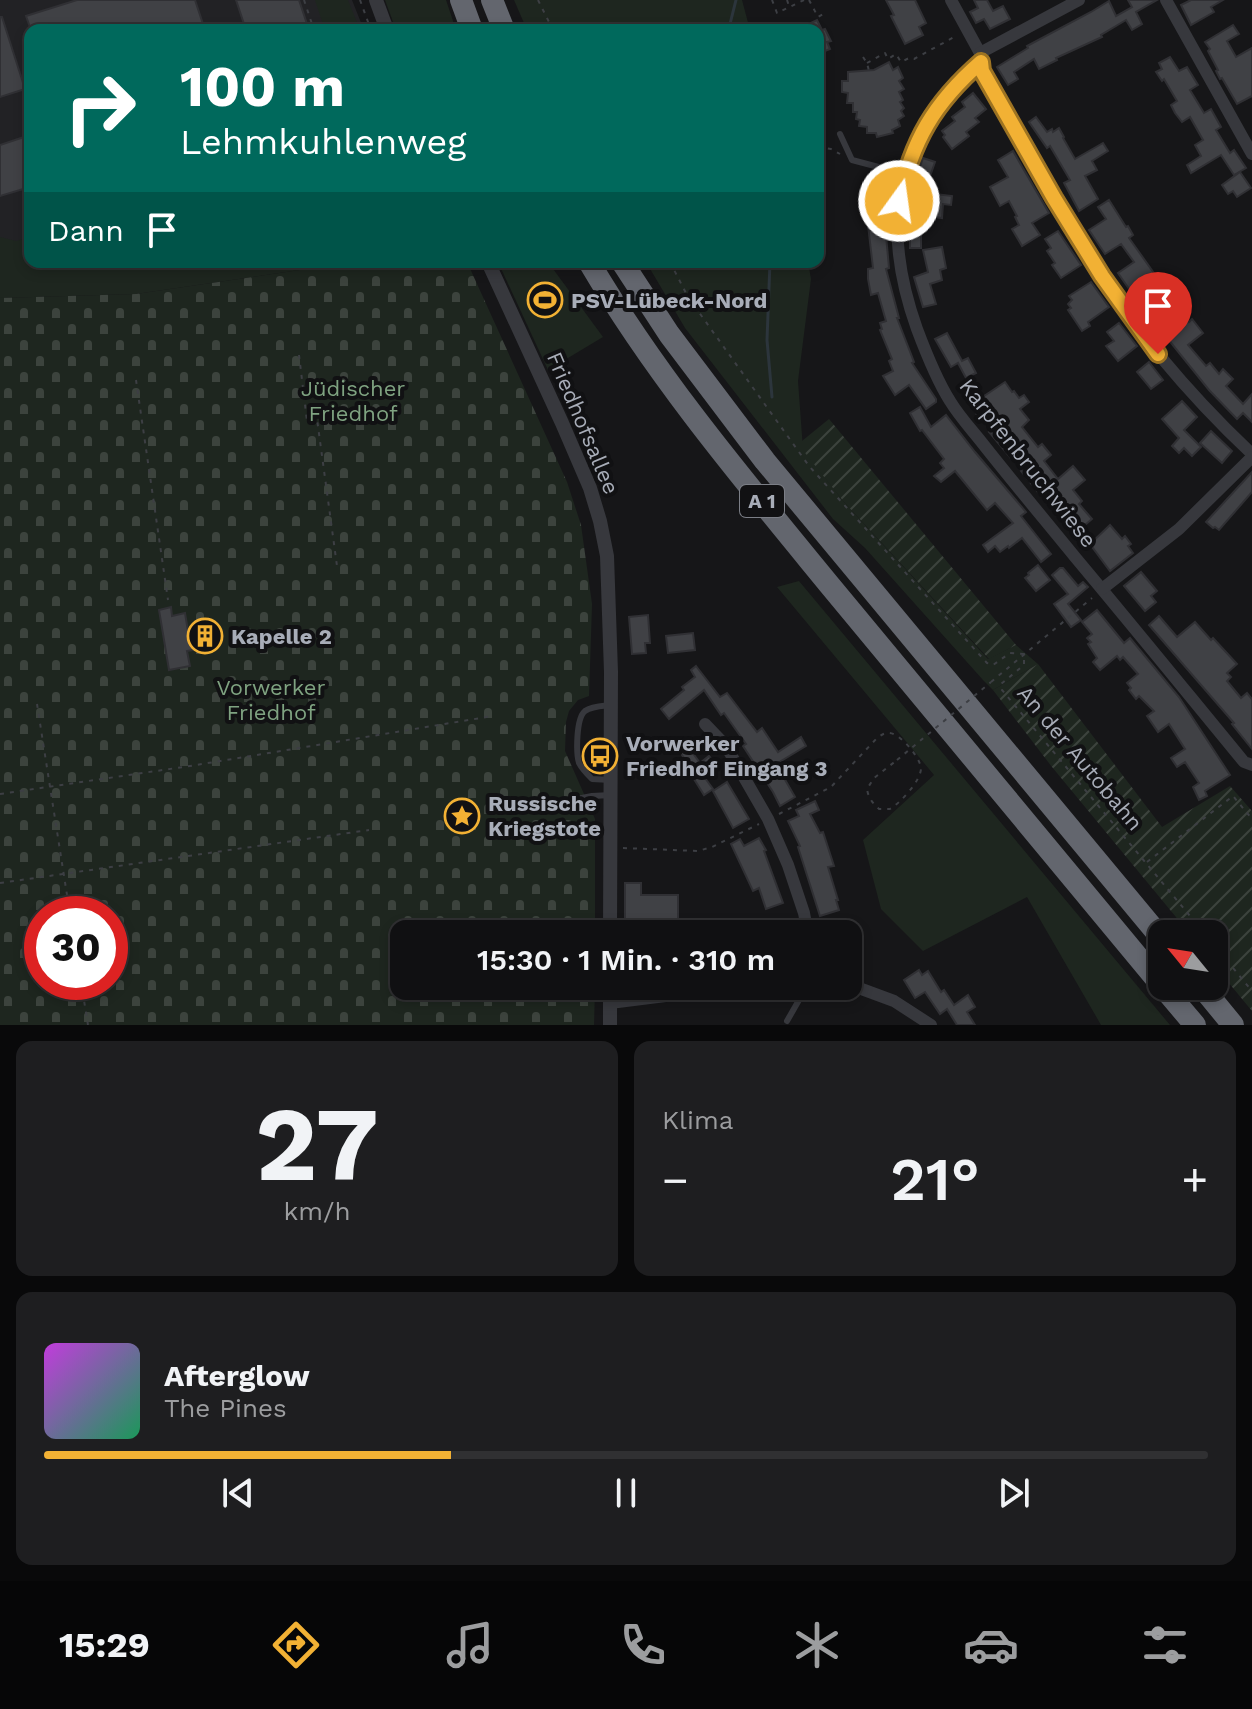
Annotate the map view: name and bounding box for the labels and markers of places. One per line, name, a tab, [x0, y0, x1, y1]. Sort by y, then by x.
pin	[1124, 272, 1192, 354]
sports icon: PSV-Lübeck-Nord	[526, 281, 564, 319]
place label: PSV-Lübeck-Nord	[571, 288, 767, 313]
building icon: Kapelle 2	[186, 617, 224, 655]
place label: Kapelle 2	[231, 624, 332, 649]
place label: Vorwerker Friedhof Eingang 3	[626, 731, 828, 781]
bus stop icon: Vorwerker Friedhof Eingang 3	[581, 737, 619, 775]
place label: Russische Kriegstote	[488, 791, 601, 841]
place icon: Russische Kriegstote	[443, 797, 481, 835]

